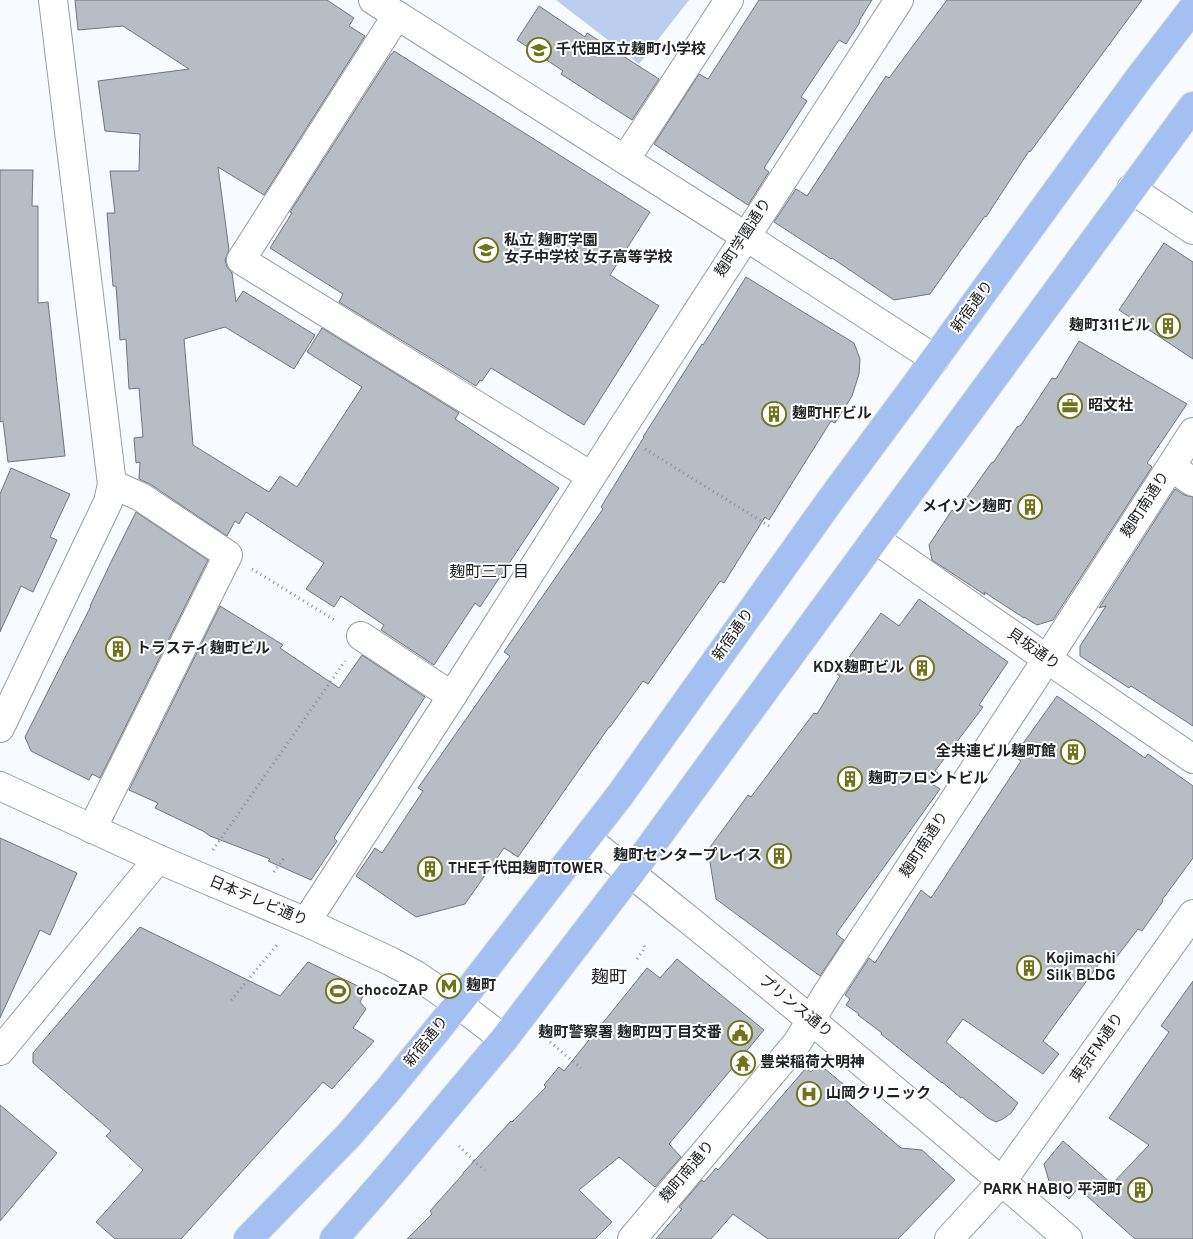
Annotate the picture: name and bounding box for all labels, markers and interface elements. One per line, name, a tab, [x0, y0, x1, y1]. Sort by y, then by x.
school or university icon: 千代田区立麹町小学校	[526, 37, 552, 63]
place label: 千代田区立麹町小学校	[556, 40, 706, 60]
street label: 麹町学園通り	[712, 195, 776, 281]
place label: 私立 麹町学園 女子中学校 女子高等学校	[504, 232, 673, 268]
school or university icon: 私立 麹町学園 女子中学校 女子高等学校	[473, 237, 499, 263]
street label: 新宿通り	[948, 277, 998, 337]
building icon: 麹町311ビル	[1155, 313, 1181, 339]
place label: 麹町311ビル	[1069, 317, 1150, 336]
office icon: 昭文社	[1057, 393, 1083, 419]
place label: 昭文社	[1088, 396, 1133, 416]
building icon: 麹町HFビル	[761, 401, 787, 427]
place label: 麹町HFビル	[792, 405, 871, 424]
street label: 麹町南通り	[1118, 468, 1174, 542]
building icon: メイゾン麹町	[1017, 494, 1043, 520]
place label: メイゾン麹町	[922, 498, 1012, 517]
district label: 麹町三丁目	[449, 563, 529, 583]
street label: 新宿通り	[709, 605, 759, 665]
street label: 貝坂通り	[1003, 625, 1063, 675]
building icon: トラスティ麹町ビル	[105, 636, 131, 662]
place label: トラスティ麹町ビル	[136, 640, 270, 659]
building icon: KDX麹町ビル	[909, 655, 935, 681]
place label: KDX麹町ビル	[813, 659, 904, 678]
building icon: 全共連ビル麹町館	[1060, 739, 1086, 765]
place label: 全共連ビル麹町館	[936, 743, 1056, 762]
building icon: 麹町フロントビル	[837, 766, 863, 792]
place label: 麹町フロントビル	[868, 770, 988, 789]
street label: 麹町南通り	[897, 808, 953, 882]
building icon: 麹町センタープレイス	[766, 843, 792, 869]
place label: 麹町センタープレイス	[613, 847, 762, 866]
building icon: THE千代田麹町TOWER	[417, 856, 443, 882]
place label: THE千代田麹町TOWER	[448, 859, 603, 879]
street label: 日本テレビ通り	[206, 873, 310, 931]
place label: Kojimachi Silk BLDG	[1046, 950, 1116, 986]
building icon: Kojimachi Silk BLDG	[1016, 955, 1042, 981]
district label: 麹町	[591, 967, 627, 990]
street label: プリンス通り	[754, 971, 836, 1043]
metro station icon: 麹町	[436, 973, 462, 999]
place label: 麹町	[466, 977, 496, 996]
sports icon: chocoZAP	[325, 978, 351, 1004]
place label: chocoZAP	[356, 982, 428, 1001]
street label: 東京FM通り	[1067, 1010, 1129, 1086]
street label: 新宿通り	[401, 1013, 453, 1071]
public building icon: 麹町警察署 麹町四丁目交番	[727, 1020, 753, 1046]
place label: 麹町警察署 麹町四丁目交番	[538, 1024, 722, 1043]
temple icon: 豊栄稲荷大明神	[730, 1050, 756, 1076]
place label: 豊栄稲荷大明神	[760, 1053, 865, 1073]
hospital icon: 山岡クリニック	[796, 1081, 822, 1107]
place label: 山岡クリニック	[826, 1085, 931, 1104]
street label: 麹町南通り	[657, 1137, 719, 1207]
building icon: PARK HABIO 平河町	[1127, 1177, 1153, 1203]
place label: PARK HABIO 平河町	[983, 1181, 1122, 1200]

